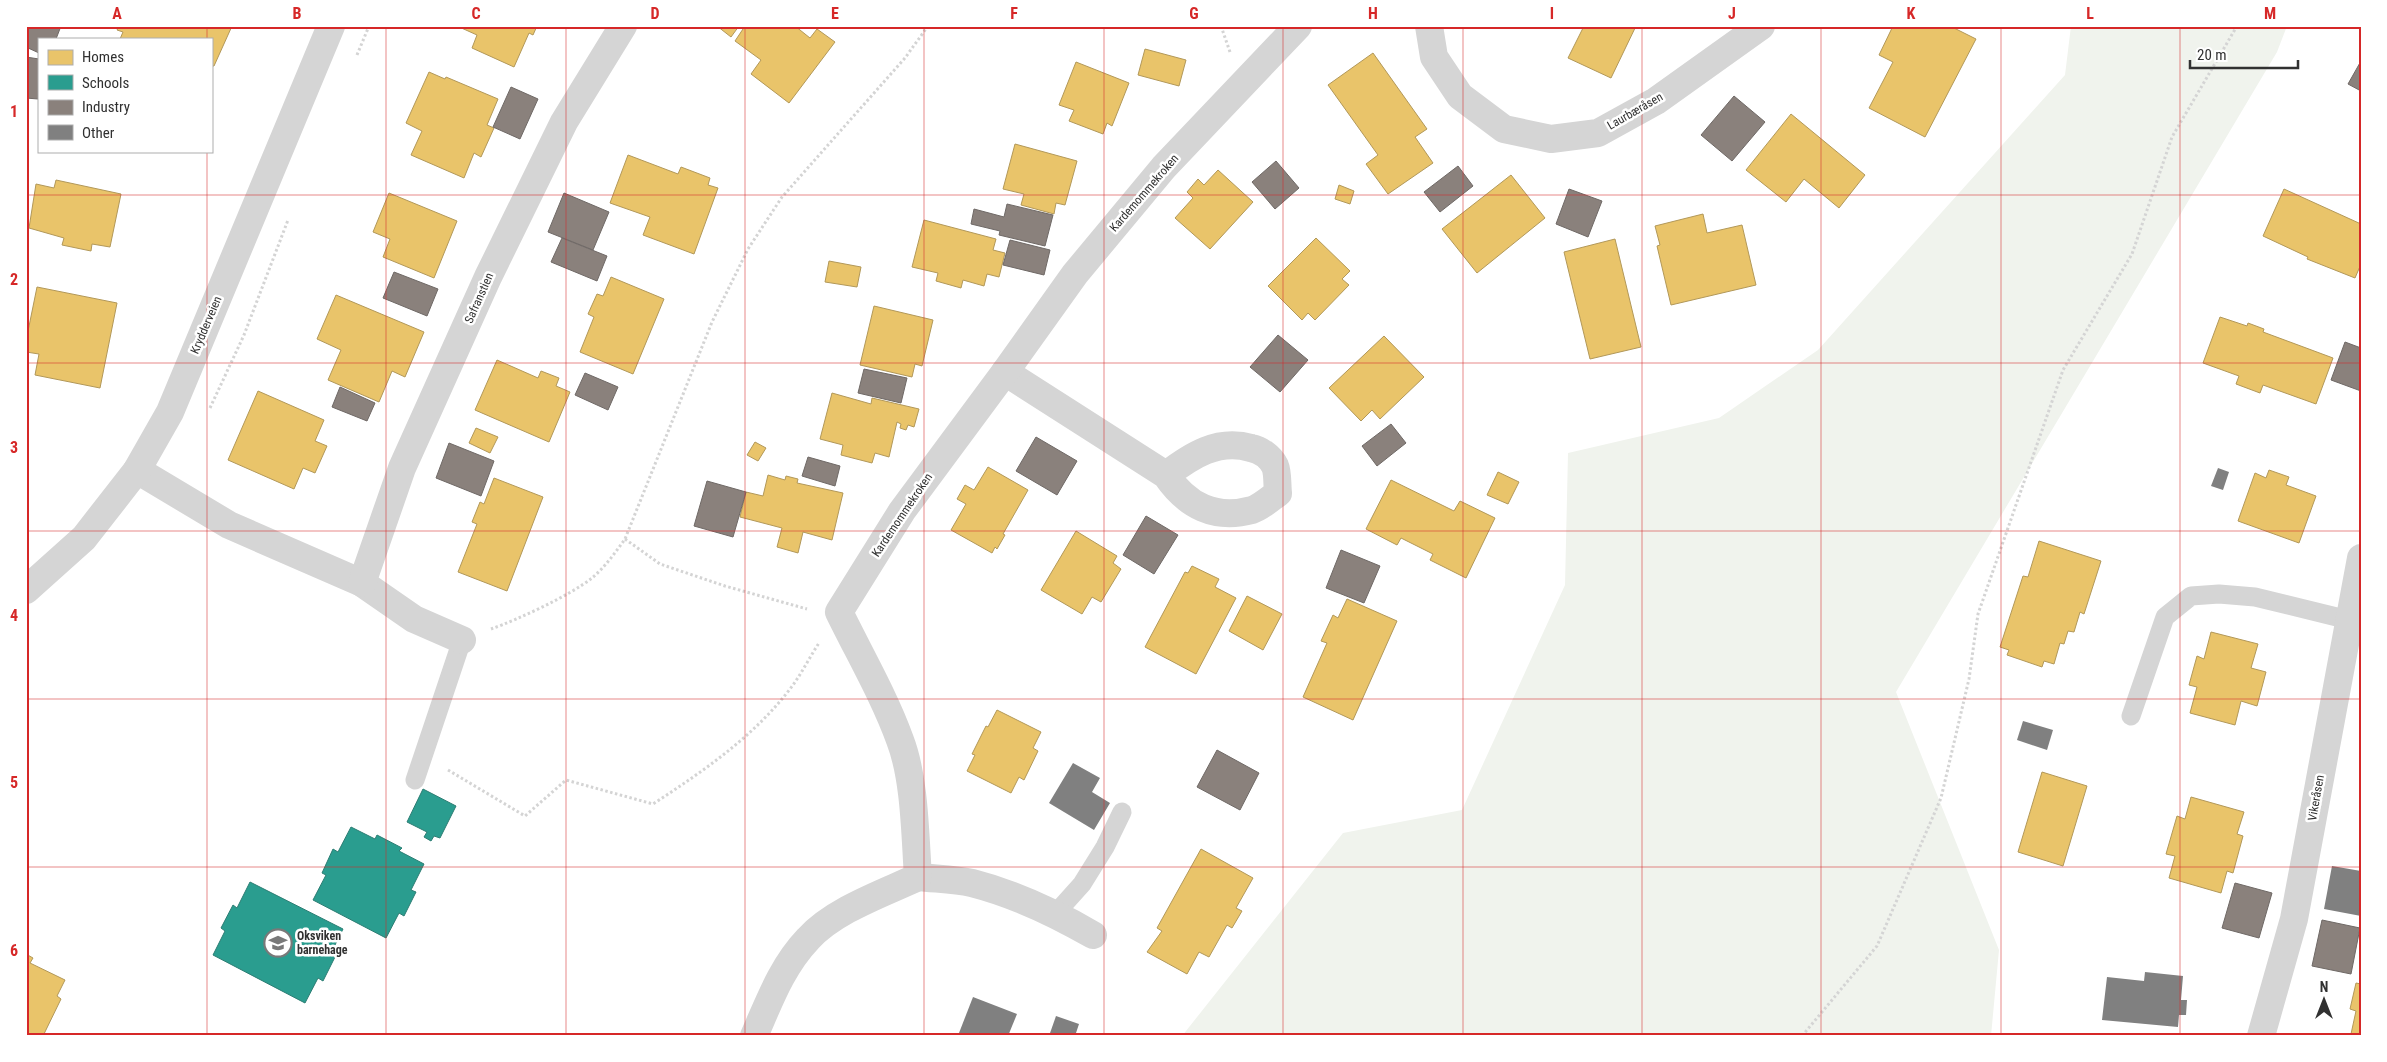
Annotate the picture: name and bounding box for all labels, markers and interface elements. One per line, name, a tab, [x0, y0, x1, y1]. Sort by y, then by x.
text: A	[112, 4, 122, 23]
text: B	[293, 4, 302, 23]
text: C	[471, 4, 481, 23]
text: D	[650, 4, 660, 23]
text: E	[831, 4, 839, 23]
text: F	[1010, 4, 1018, 23]
text: G	[1189, 4, 1199, 23]
text: H	[1368, 4, 1378, 23]
text: I	[1550, 4, 1554, 23]
text: J	[1728, 4, 1736, 23]
text: K	[1907, 4, 1916, 23]
text: L	[2086, 4, 2094, 23]
text: M	[2264, 4, 2276, 23]
legend	[38, 38, 212, 152]
scale bar	[2190, 38, 2297, 70]
text: 20 m	[2197, 46, 2227, 64]
text: Homes	[82, 48, 124, 66]
text: Schools	[82, 74, 129, 92]
street label: Laurbæråsen	[1605, 89, 1665, 132]
text: Industry	[82, 98, 130, 116]
text: 1	[10, 102, 18, 121]
text: Other	[82, 124, 115, 142]
street label: Kardemommekroken	[1107, 151, 1182, 235]
text: 2	[10, 270, 18, 289]
street label: Safranstien	[462, 270, 496, 325]
street label: Krydderveien	[188, 294, 225, 356]
text: 3	[10, 438, 18, 457]
street label: Kardemommekroken	[869, 470, 935, 559]
text: 4	[10, 606, 18, 625]
text: 5	[10, 773, 18, 792]
street label: Vikeråsen	[2305, 774, 2327, 822]
school or university icon: Oksviken barnehage	[263, 928, 293, 958]
place label: Oksviken barnehage	[297, 929, 348, 957]
text: 6	[10, 941, 18, 960]
north arrow	[2300, 974, 2350, 1024]
text: N	[2320, 979, 2328, 995]

